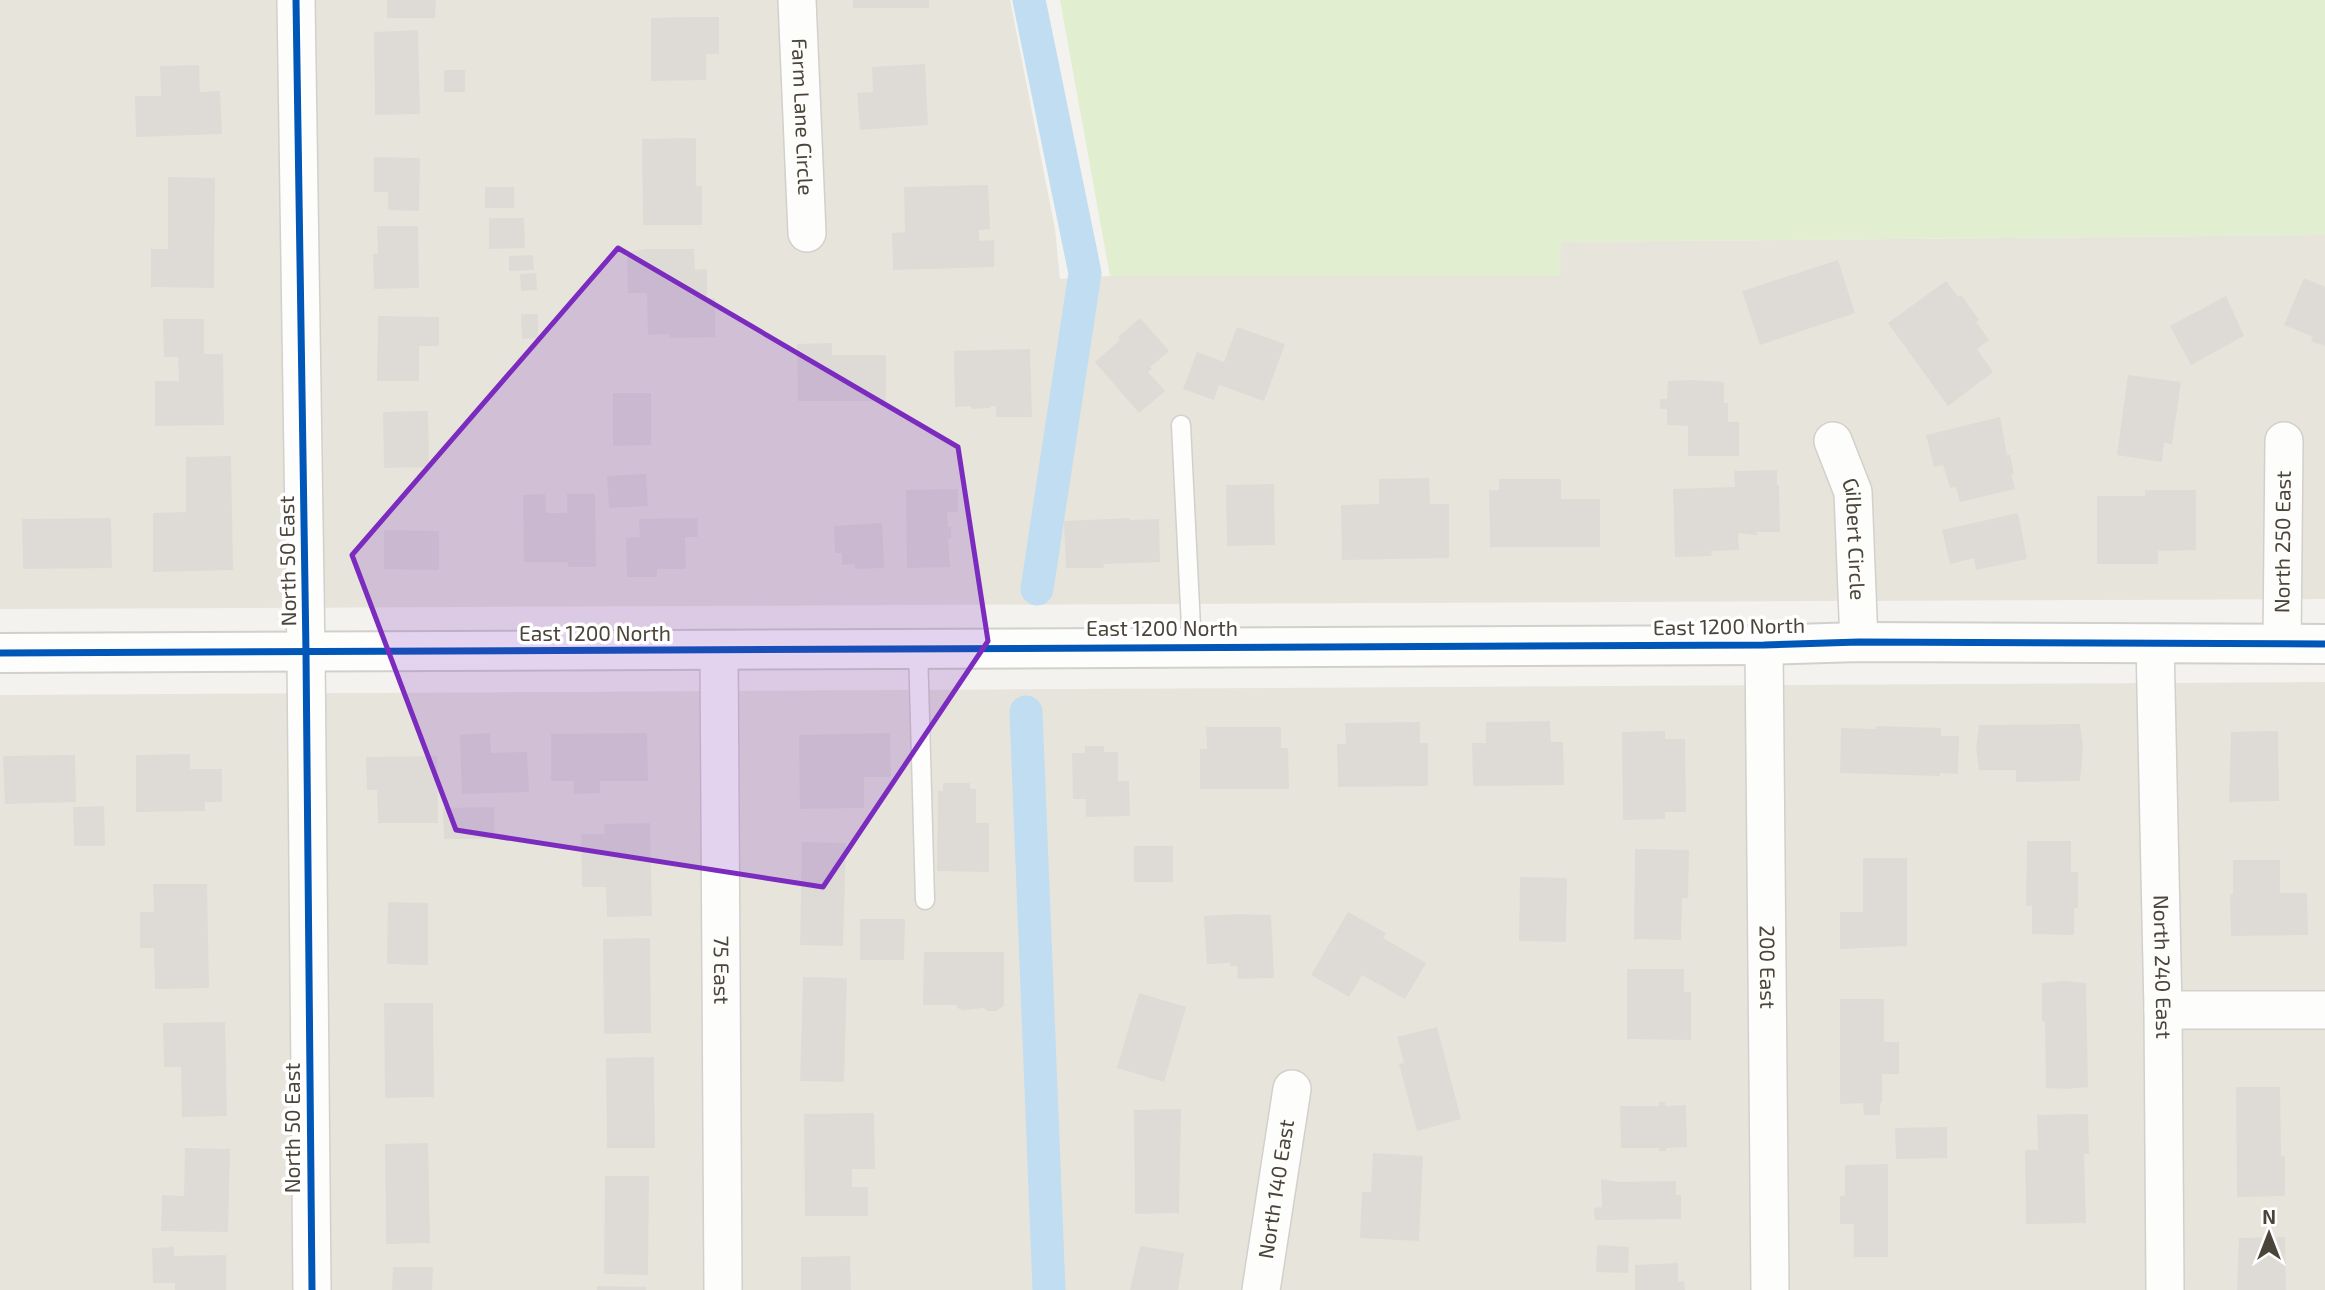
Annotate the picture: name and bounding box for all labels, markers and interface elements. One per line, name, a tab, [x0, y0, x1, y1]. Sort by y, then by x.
street label: Farm Lane Circle	[788, 38, 819, 196]
street label: North 250 East	[2268, 471, 2295, 613]
street label: Gilbert Circle	[1838, 474, 1871, 601]
street label: North 50 East	[273, 496, 300, 627]
street label: East 1200 North	[1653, 612, 1805, 639]
street label: East 1200 North	[1086, 615, 1238, 640]
street label: East 1200 North	[519, 620, 671, 645]
street label: North 240 East	[2149, 895, 2177, 1039]
street label: 200 East	[1756, 925, 1781, 1009]
street label: 75 East	[710, 936, 735, 1004]
street label: North 50 East	[279, 1063, 304, 1193]
street label: North 140 East	[1252, 1118, 1298, 1260]
north arrow	[2234, 1199, 2304, 1269]
text: N	[2262, 1205, 2276, 1228]

